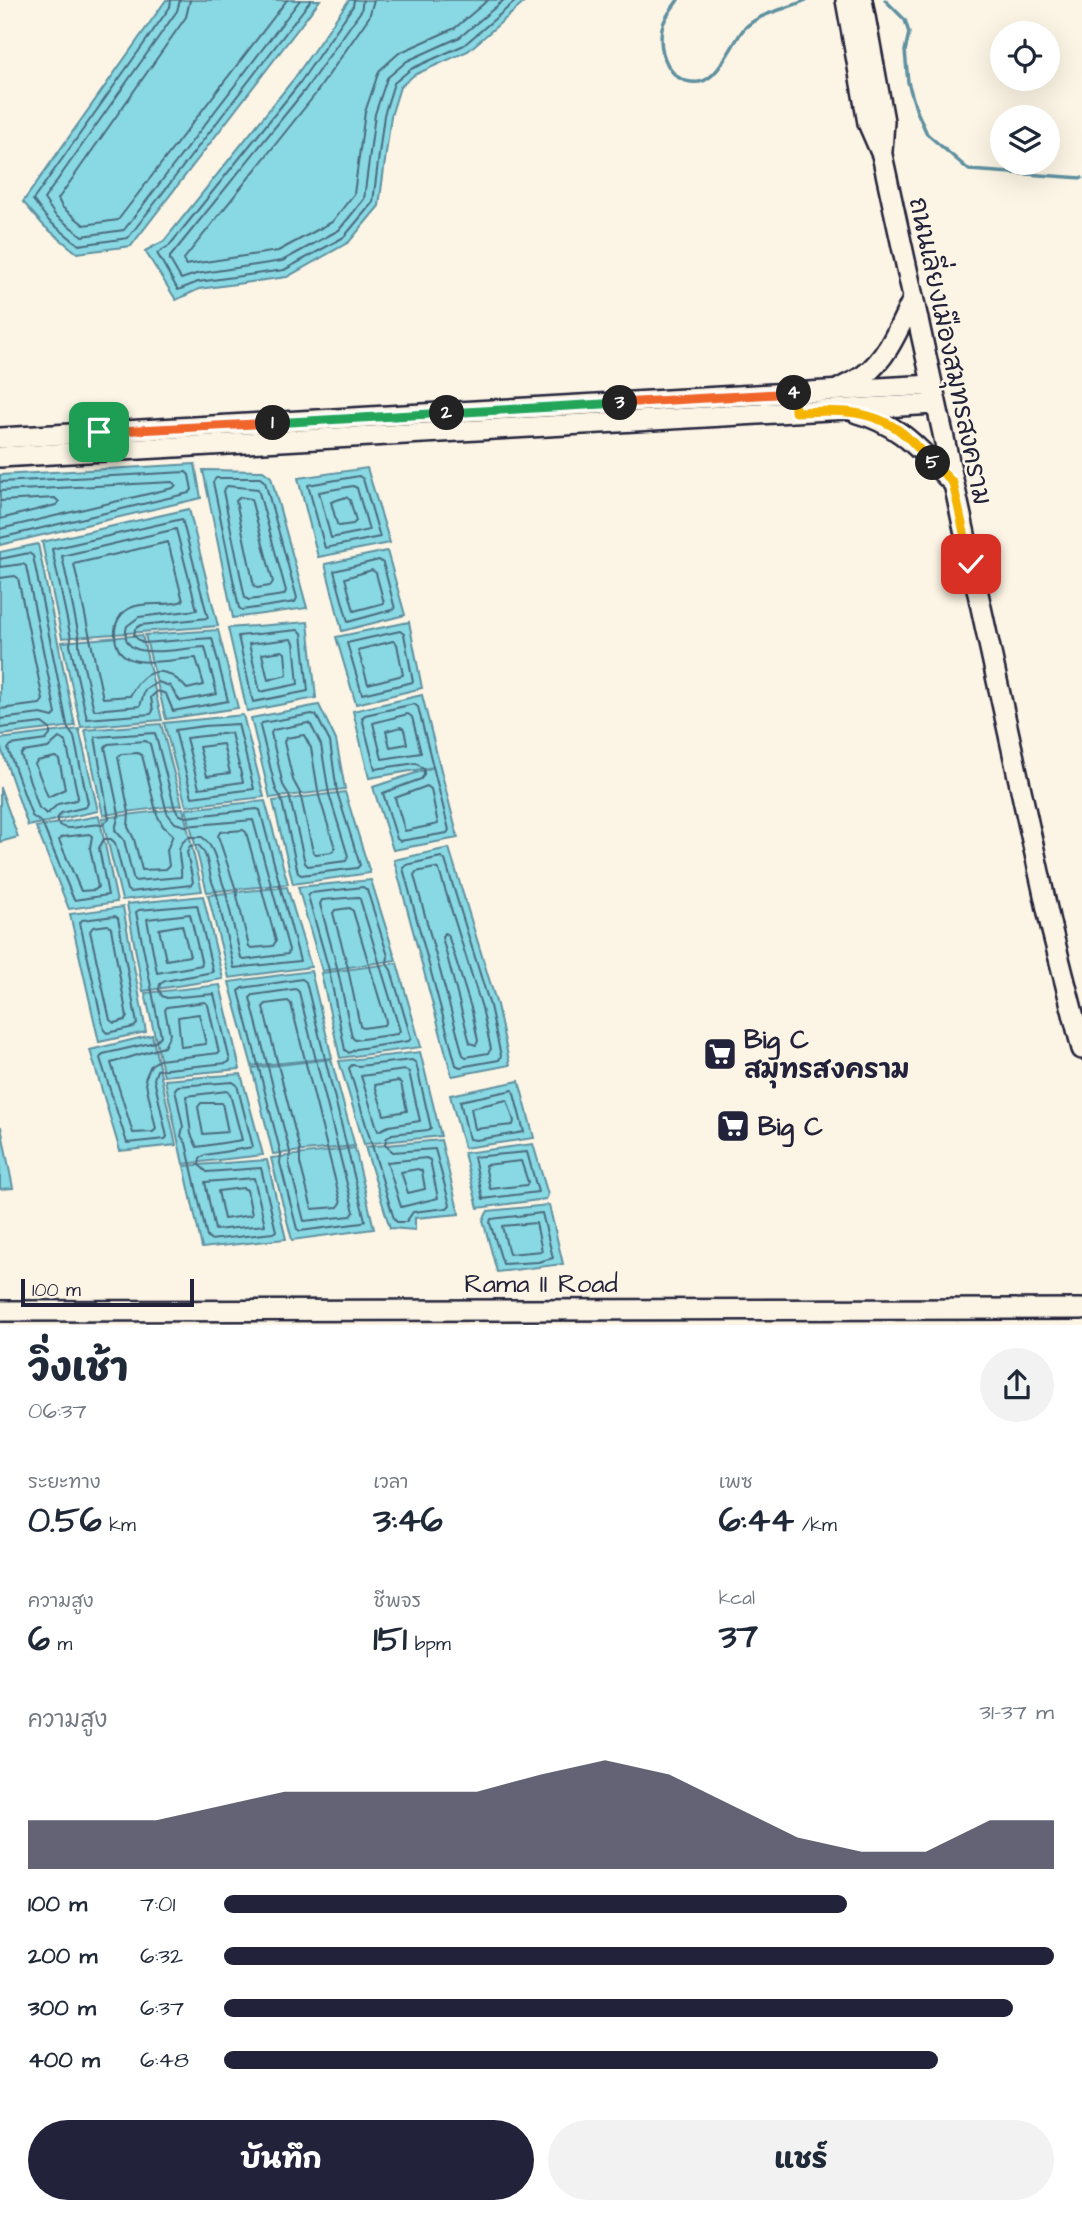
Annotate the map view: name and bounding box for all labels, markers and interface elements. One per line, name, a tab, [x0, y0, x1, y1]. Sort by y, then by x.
map controls	[990, 21, 1060, 175]
button: locate	[990, 21, 1060, 91]
button: layers	[990, 105, 1060, 175]
street label: ถนนเลี่ยงเมืองสมุทรสงคราม	[900, 192, 1007, 509]
pin: 4	[776, 376, 812, 410]
text: 4	[787, 379, 800, 406]
pin: 3	[602, 386, 638, 420]
text: 3	[615, 389, 624, 416]
pin: 2	[430, 396, 464, 430]
text: 2	[441, 399, 452, 426]
pin	[69, 402, 129, 462]
pin: 1	[256, 406, 290, 440]
text: 1	[271, 409, 274, 436]
icon: arrive	[80, 413, 118, 451]
pin: 5	[916, 446, 950, 480]
text: 5	[926, 449, 939, 476]
pin	[941, 534, 1001, 594]
icon: check	[952, 545, 990, 583]
place label: Big C สมุทรสงคราม	[744, 1022, 909, 1089]
supermarket icon: Big C สมุทรสงคราม	[701, 1035, 739, 1073]
supermarket icon: Big C	[714, 1107, 752, 1145]
place label: Big C	[758, 1109, 823, 1148]
street label: Rama II Road	[464, 1266, 618, 1302]
scale bar	[21, 1276, 194, 1308]
text: 100 m	[32, 1277, 81, 1304]
text: วิ่งเช้า	[28, 1343, 128, 1395]
button: share	[980, 1348, 1054, 1422]
text: 06:37	[28, 1395, 87, 1427]
text: ระยะทาง	[28, 1469, 101, 1496]
text: เวลา	[373, 1469, 408, 1496]
text: เพซ	[719, 1469, 753, 1496]
text: 0.56	[28, 1496, 102, 1545]
text: 3:46	[373, 1496, 443, 1545]
text: 6:44	[719, 1496, 794, 1545]
text: km	[102, 1512, 136, 1539]
text: /km	[794, 1512, 837, 1539]
text: kcal	[719, 1585, 755, 1612]
text: ความสูง	[28, 1588, 94, 1615]
text: ชีพจร	[373, 1588, 421, 1615]
text: 37	[719, 1612, 758, 1661]
text: 6	[28, 1615, 50, 1664]
text: 151	[373, 1615, 407, 1664]
text: m	[50, 1631, 72, 1658]
text: bpm	[407, 1631, 451, 1658]
text: 31–37 m	[979, 1696, 1054, 1728]
text: ความสูง	[28, 1704, 107, 1736]
text: 100 m	[28, 1888, 87, 1920]
text: 7:01	[140, 1888, 175, 1920]
text: 200 m	[28, 1940, 97, 1972]
text: 6:32	[140, 1940, 183, 1972]
text: 300 m	[28, 1992, 96, 2024]
text: 6:37	[140, 1992, 184, 2024]
text: 400 m	[28, 2044, 100, 2076]
text: 6:48	[140, 2044, 189, 2076]
button: บันทึก	[28, 2120, 534, 2200]
button: แชร์	[548, 2120, 1054, 2200]

